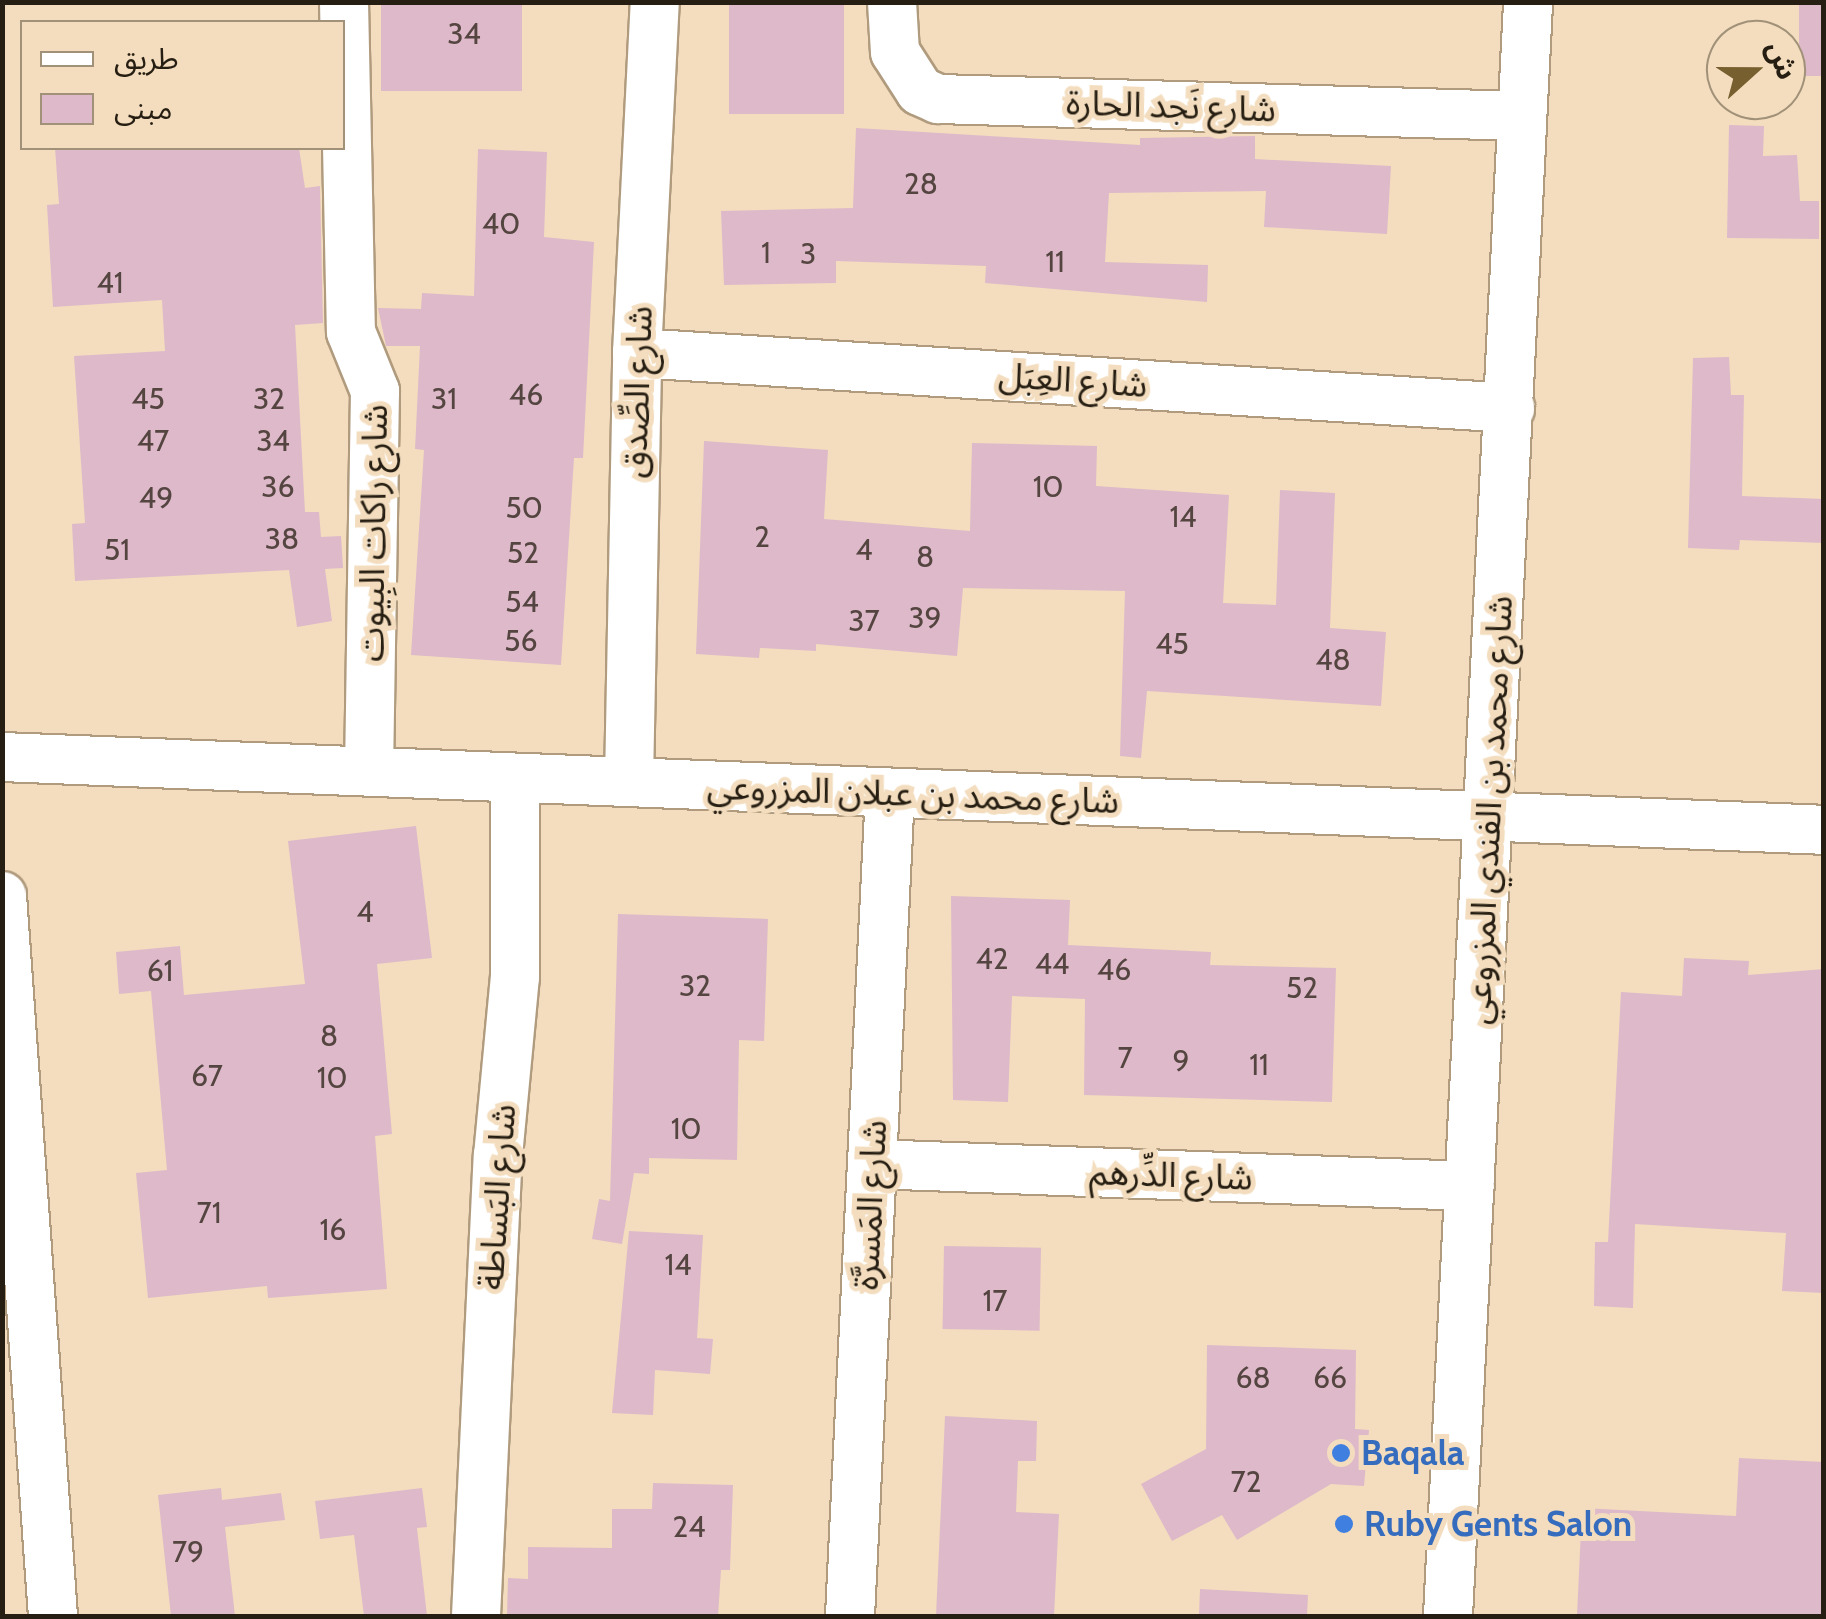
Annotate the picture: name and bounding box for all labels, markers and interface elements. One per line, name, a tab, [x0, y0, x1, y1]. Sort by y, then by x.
house number: 34	[447, 16, 481, 52]
legend	[20, 20, 345, 150]
north arrow	[1706, 20, 1806, 120]
text: ش	[1759, 36, 1805, 84]
text: طريق	[114, 40, 179, 77]
street label: شارع نَجد الحارة	[1065, 81, 1277, 131]
text: مبنى	[114, 90, 172, 127]
house number: 28	[904, 166, 938, 202]
house number: 40	[482, 206, 520, 242]
house number: 1	[761, 235, 771, 271]
house number: 3	[800, 236, 816, 272]
house number: 11	[1045, 244, 1065, 280]
house number: 41	[96, 265, 124, 301]
street label: شارع الصِّدق	[613, 305, 661, 479]
street label: شارع العِبَل	[997, 354, 1149, 406]
house number: 46	[509, 377, 543, 413]
house number: 45	[131, 381, 165, 417]
house number: 32	[253, 381, 285, 417]
house number: 31	[431, 381, 457, 417]
street label: شارع راكات البِيوت	[350, 404, 396, 662]
house number: 47	[137, 423, 169, 459]
house number: 34	[256, 423, 290, 459]
house number: 36	[261, 469, 295, 505]
house number: 10	[1033, 469, 1063, 505]
house number: 49	[139, 480, 173, 516]
house number: 50	[505, 490, 543, 526]
house number: 14	[1169, 499, 1197, 535]
house number: 2	[754, 519, 770, 555]
house number: 38	[265, 521, 299, 557]
house number: 51	[104, 532, 130, 568]
house number: 4	[855, 532, 873, 568]
house number: 52	[507, 535, 539, 571]
house number: 8	[916, 539, 934, 575]
house number: 54	[505, 584, 539, 620]
street label: شارع محمد بن الفندي المزروعي	[1457, 594, 1521, 1026]
house number: 39	[908, 600, 942, 636]
house number: 37	[848, 603, 880, 639]
house number: 56	[504, 623, 538, 659]
house number: 45	[1155, 626, 1189, 662]
house number: 48	[1315, 642, 1351, 678]
street label: شارع محمد بن عبلان المزروعي	[706, 766, 1120, 822]
house number: 4	[356, 894, 374, 930]
house number: 42	[975, 941, 1009, 977]
house number: 44	[1035, 946, 1069, 982]
house number: 46	[1097, 952, 1131, 988]
house number: 61	[147, 953, 173, 989]
house number: 32	[679, 968, 711, 1004]
house number: 52	[1286, 970, 1318, 1006]
house number: 8	[320, 1018, 338, 1054]
house number: 7	[1117, 1040, 1133, 1076]
house number: 9	[1172, 1043, 1190, 1079]
house number: 11	[1249, 1047, 1269, 1083]
house number: 67	[191, 1058, 223, 1094]
house number: 10	[317, 1060, 347, 1096]
street label: شارع البَساطة	[470, 1103, 524, 1291]
house number: 10	[671, 1111, 701, 1147]
street label: شارع المَسرَّة	[845, 1119, 895, 1291]
street label: شارع الدِّرهم	[1089, 1151, 1253, 1199]
house number: 71	[197, 1195, 221, 1231]
house number: 16	[320, 1212, 346, 1248]
house number: 14	[664, 1247, 692, 1283]
house number: 17	[983, 1283, 1007, 1319]
house number: 68	[1235, 1360, 1271, 1396]
house number: 66	[1313, 1360, 1347, 1396]
place label: Baqala	[1361, 1432, 1464, 1474]
marker: Baqala	[1330, 1442, 1352, 1464]
house number: 72	[1231, 1464, 1261, 1500]
place label: Ruby Gents Salon	[1364, 1503, 1632, 1545]
house number: 24	[672, 1509, 706, 1545]
marker: Ruby Gents Salon	[1333, 1513, 1355, 1535]
house number: 79	[172, 1534, 204, 1570]

